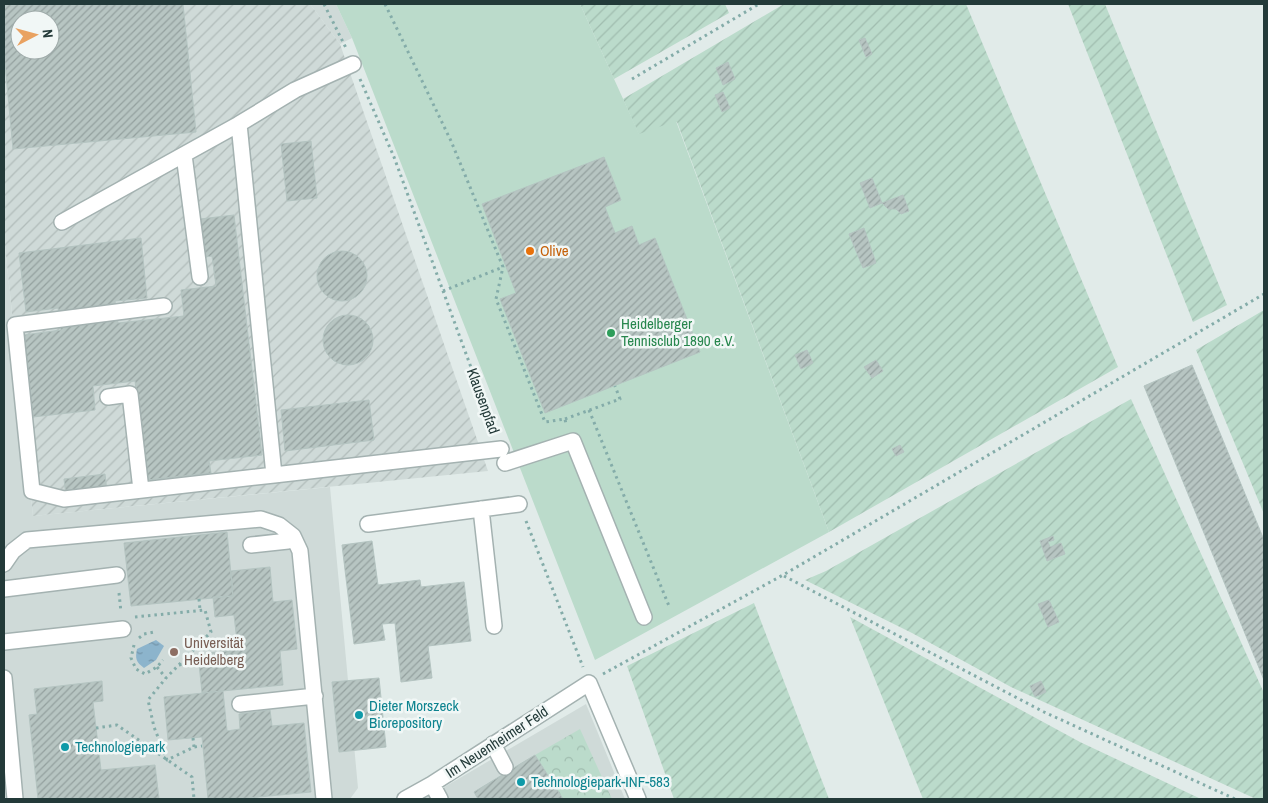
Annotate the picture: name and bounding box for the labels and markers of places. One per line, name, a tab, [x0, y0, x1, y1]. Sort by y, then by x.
place label: Olive	[540, 240, 569, 261]
marker: Olive	[524, 245, 536, 257]
place label: Heidelberger Tennisclub 1890 e.V.	[621, 313, 735, 351]
marker: Heidelberger Tennisclub 1890 e.V.	[605, 327, 617, 339]
place label: Universität Heidelberg	[184, 632, 244, 670]
marker: Universität Heidelberg	[168, 646, 180, 658]
place label: Dieter Morszeck Biorepository	[369, 695, 459, 733]
marker: Dieter Morszeck Biorepository	[353, 709, 365, 721]
place label: Technologiepark	[75, 736, 166, 757]
marker: Technologiepark	[59, 741, 71, 753]
place label: Technologiepark-INF-583	[531, 771, 670, 792]
marker: Technologiepark-INF-583	[515, 776, 527, 788]

